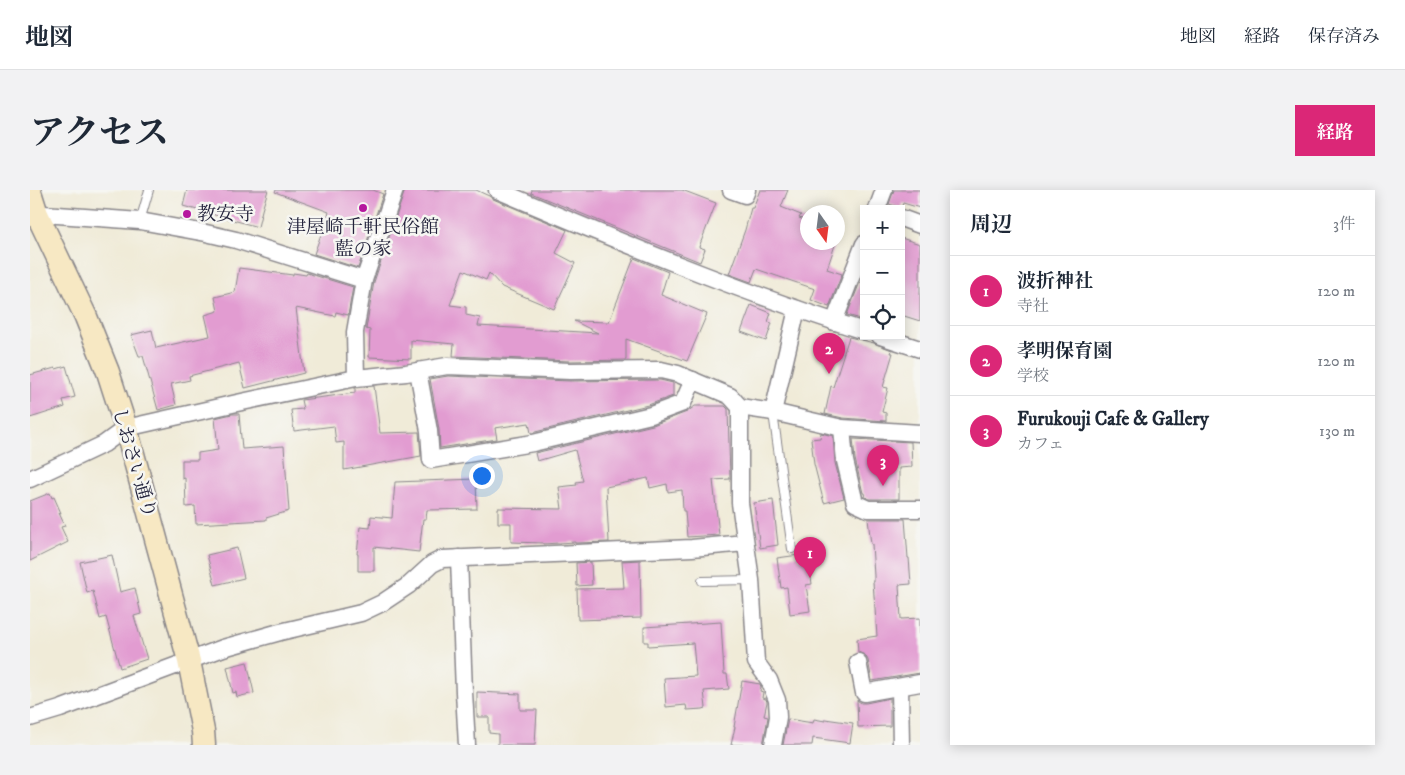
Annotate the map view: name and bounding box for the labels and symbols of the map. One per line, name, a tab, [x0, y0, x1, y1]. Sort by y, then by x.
marker: 津屋崎千軒民俗館 藍の家	[357, 202, 369, 214]
place label: 教安寺	[197, 203, 254, 226]
north arrow	[800, 205, 845, 250]
marker: 教安寺	[181, 208, 193, 220]
place label: 津屋崎千軒民俗館 藍の家	[287, 216, 439, 261]
pin: 2	[813, 333, 845, 374]
street label: しおさい通り	[107, 405, 161, 521]
pin: 3	[867, 445, 899, 486]
your location	[469, 463, 495, 489]
pin: 1	[794, 537, 826, 578]

